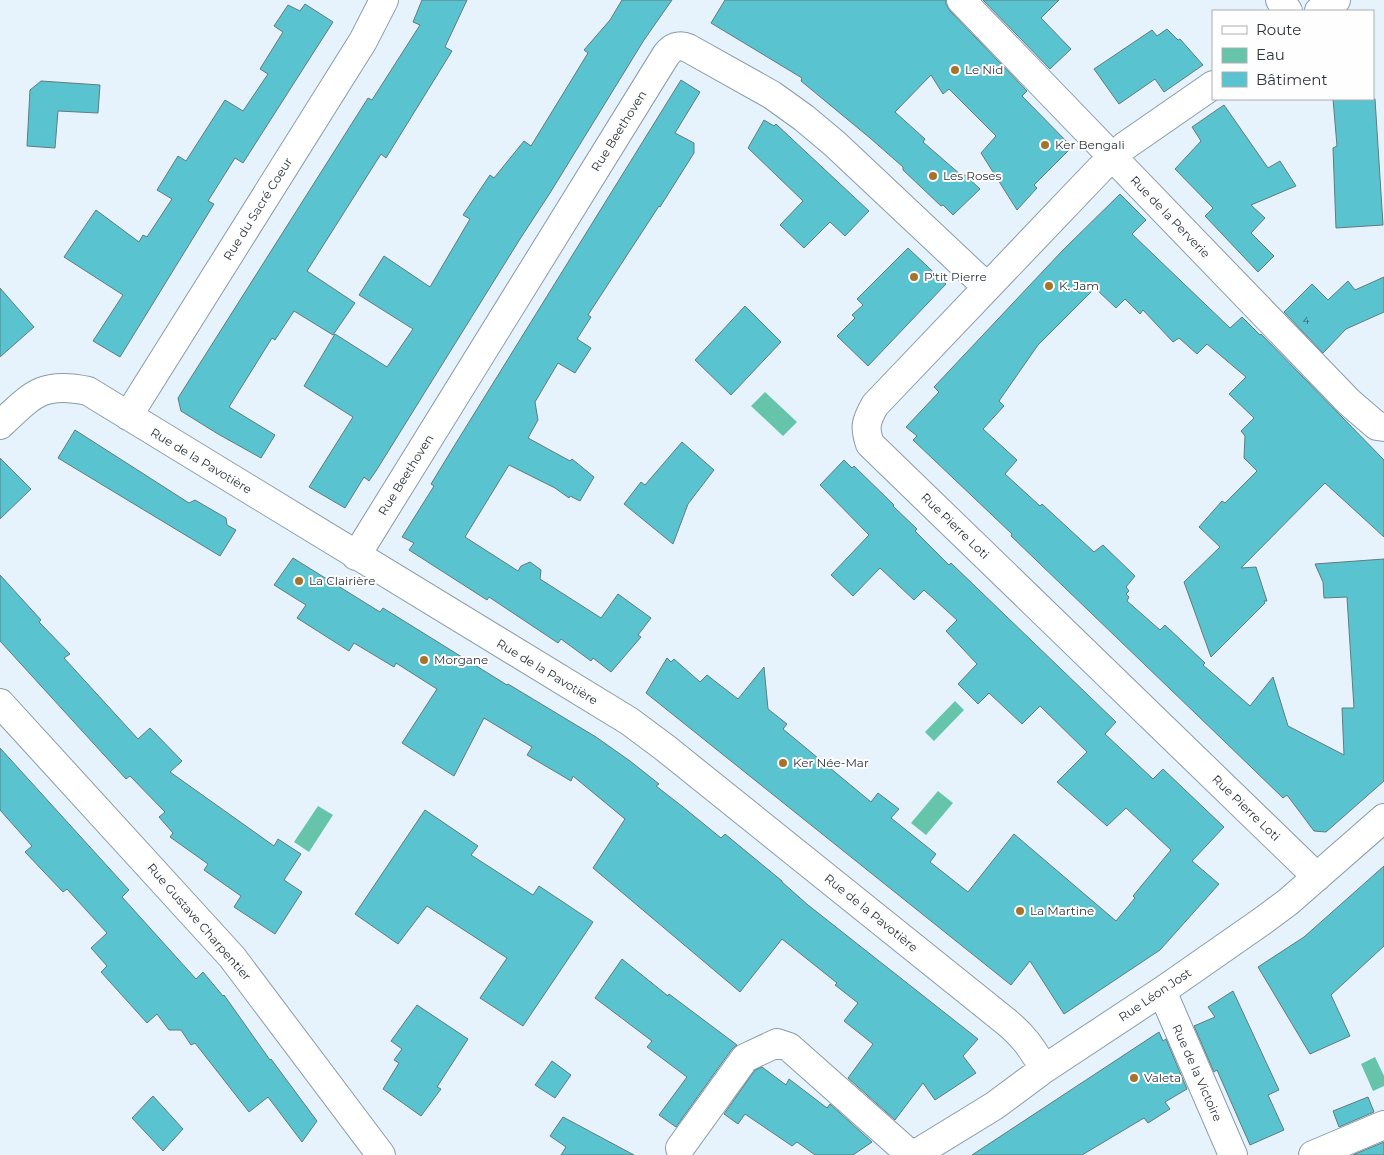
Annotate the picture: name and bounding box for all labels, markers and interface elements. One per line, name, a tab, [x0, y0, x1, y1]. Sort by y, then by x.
legend	[1212, 10, 1374, 100]
text: Route	[1256, 20, 1301, 39]
text: Eau	[1256, 45, 1285, 64]
place label: Le Nid	[965, 62, 1004, 77]
marker: Le Nid	[949, 64, 961, 76]
text: Bâtiment	[1256, 70, 1328, 89]
street label: Rue Beethoven	[588, 87, 649, 174]
place label: Ker Bengali	[1055, 137, 1125, 152]
marker: Ker Bengali	[1039, 139, 1051, 151]
street label: Rue du Sacré Coeur	[220, 154, 295, 263]
place label: Les Roses	[943, 168, 1002, 183]
marker: Les Roses	[927, 170, 939, 182]
street label: Rue de la Perverie	[1127, 172, 1213, 261]
place label: P'tit Pierre	[924, 269, 987, 284]
marker: P'tit Pierre	[908, 271, 920, 283]
place label: K. Jam	[1059, 278, 1099, 293]
marker: K. Jam	[1043, 280, 1055, 292]
house number: 4	[1303, 314, 1310, 327]
street label: Rue de la Pavotière	[148, 424, 255, 497]
street label: Rue Beethoven	[375, 431, 436, 518]
street label: Rue Pierre Loti	[918, 489, 992, 562]
place label: La Clairière	[309, 573, 375, 588]
marker: La Clairière	[293, 575, 305, 587]
street label: Rue de la Pavotière	[494, 635, 601, 708]
place label: Morgane	[434, 652, 488, 667]
marker: Morgane	[418, 654, 430, 666]
place label: Ker Née-Mar	[793, 755, 869, 770]
marker: Ker Née-Mar	[777, 757, 789, 769]
street label: Rue Pierre Loti	[1209, 771, 1283, 844]
street label: Rue Gustave Charpentier	[144, 860, 255, 984]
street label: Rue de la Pavotière	[822, 870, 921, 955]
place label: La Martine	[1030, 903, 1094, 918]
marker: La Martine	[1014, 905, 1026, 917]
street label: Rue Léon Jost	[1116, 965, 1194, 1024]
street label: Rue de la Victoire	[1169, 1022, 1226, 1124]
place label: Valeta	[1144, 1070, 1181, 1085]
marker: Valeta	[1128, 1072, 1140, 1084]

